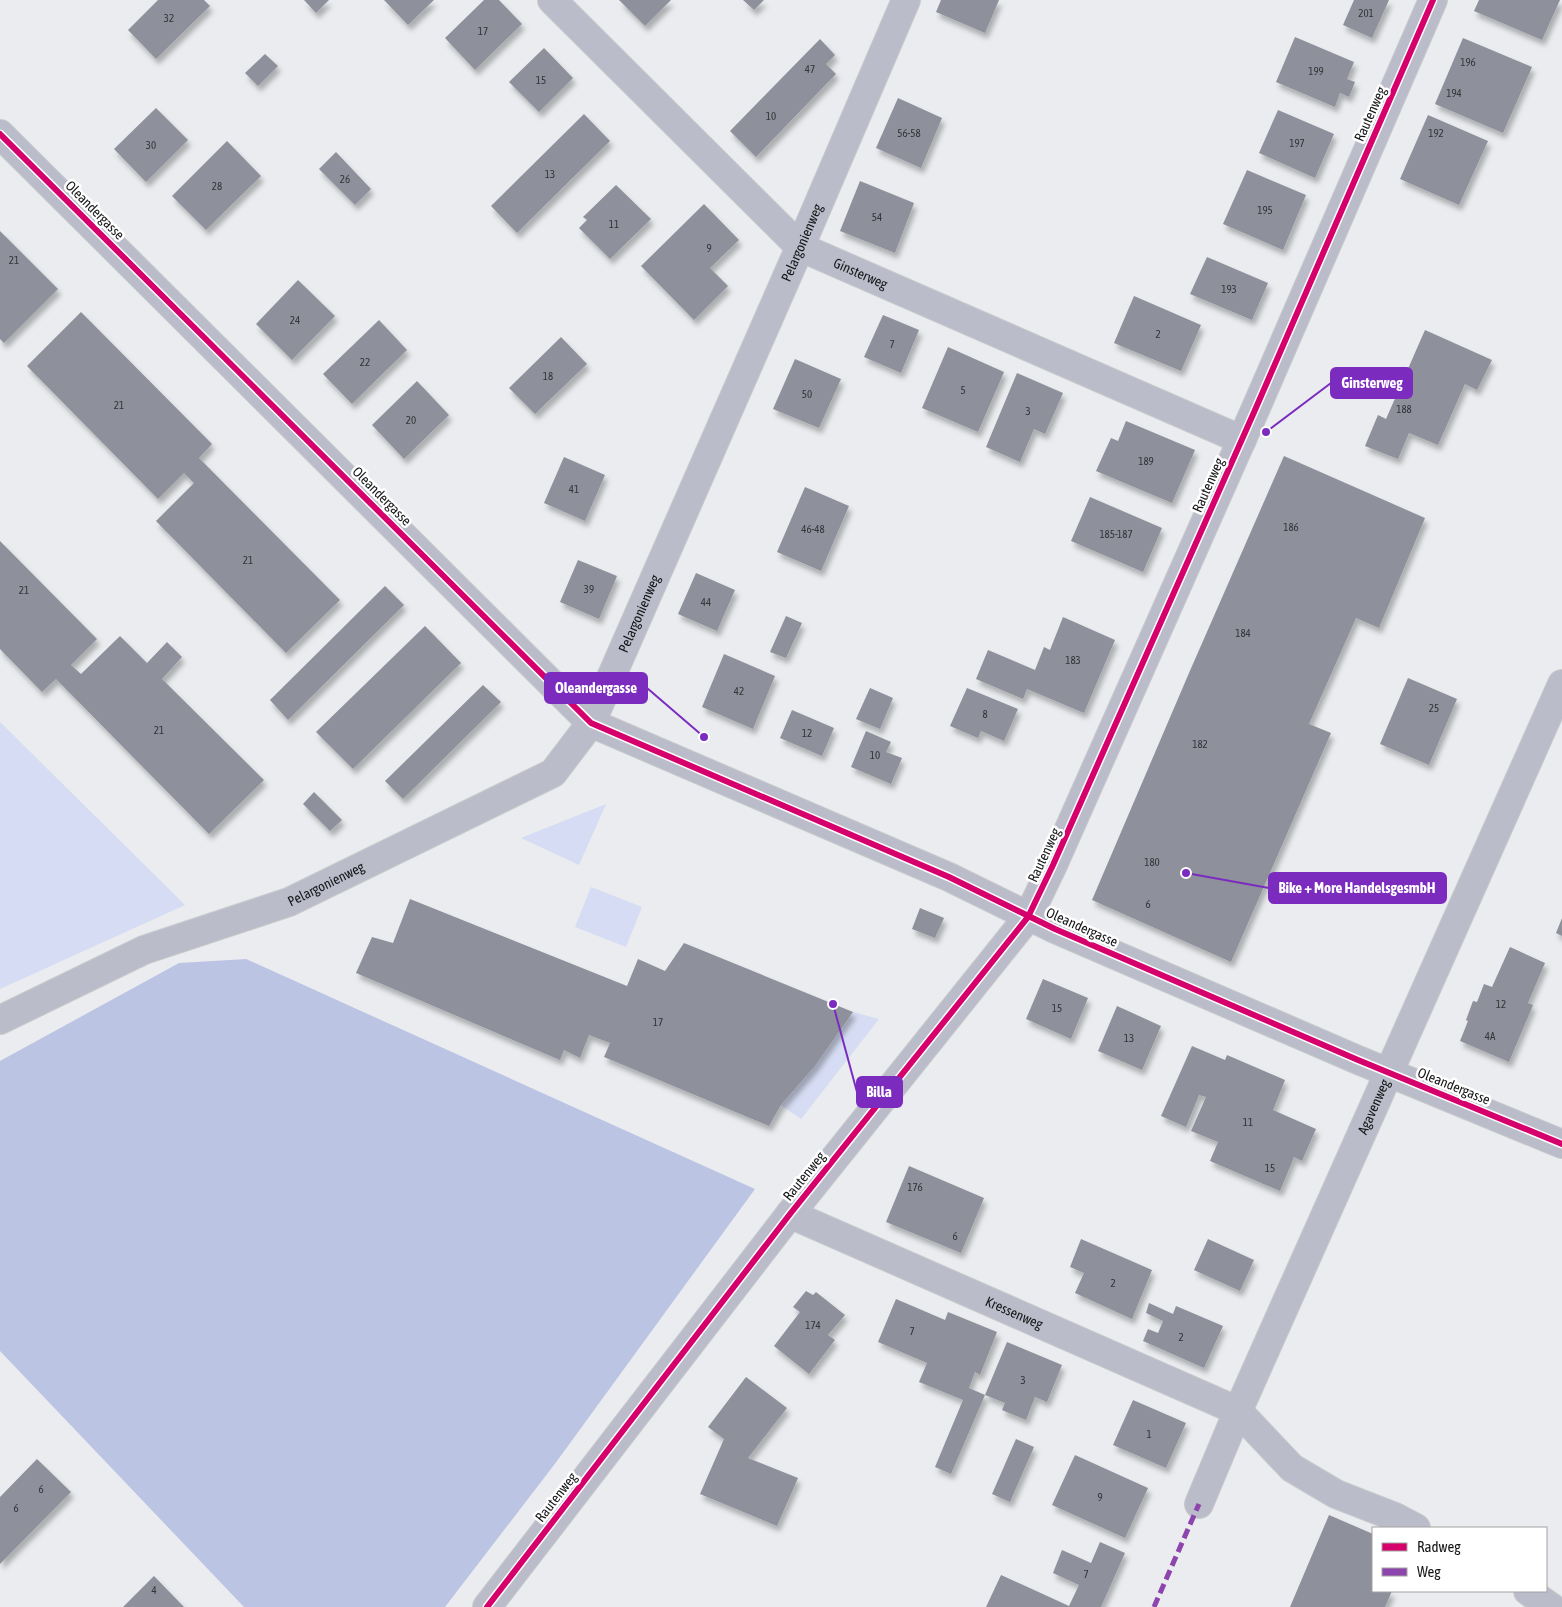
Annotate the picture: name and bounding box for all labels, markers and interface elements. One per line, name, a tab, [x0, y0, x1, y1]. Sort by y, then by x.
house number: 201	[1358, 7, 1374, 19]
house number: 32	[164, 12, 174, 24]
house number: 17	[478, 25, 488, 37]
house number: 196	[1460, 56, 1476, 68]
house number: 47	[805, 63, 815, 75]
house number: 199	[1308, 65, 1324, 77]
house number: 15	[536, 74, 546, 86]
street label: Rautenweg	[1351, 84, 1389, 144]
house number: 194	[1446, 87, 1462, 99]
house number: 10	[766, 110, 776, 122]
house number: 56-58	[897, 127, 921, 139]
house number: 192	[1428, 127, 1444, 139]
house number: 197	[1289, 137, 1305, 149]
house number: 30	[146, 139, 156, 151]
house number: 13	[545, 168, 555, 180]
house number: 26	[340, 173, 350, 185]
street label: Oleandergasse	[62, 177, 128, 243]
house number: 28	[212, 180, 222, 192]
street label: Pelargonienweg	[778, 201, 826, 284]
house number: 195	[1257, 204, 1273, 216]
house number: 54	[872, 211, 882, 223]
house number: 11	[609, 218, 619, 230]
house number: 9	[706, 242, 712, 254]
house number: 21	[9, 254, 19, 266]
street label: Ginsterweg	[831, 255, 890, 292]
house number: 193	[1221, 283, 1237, 295]
house number: 24	[290, 314, 300, 326]
house number: 2	[1155, 328, 1161, 340]
house number: 7	[889, 338, 895, 350]
house number: 22	[360, 356, 370, 368]
callout: Ginsterweg	[1331, 368, 1412, 398]
house number: 18	[543, 370, 553, 382]
text: Ginsterweg	[1341, 374, 1403, 391]
house number: 5	[960, 384, 966, 396]
house number: 50	[802, 388, 812, 400]
house number: 21	[114, 399, 124, 411]
house number: 188	[1396, 403, 1412, 415]
house number: 3	[1025, 405, 1031, 417]
house number: 20	[406, 414, 416, 426]
house number: 189	[1138, 455, 1154, 467]
street label: Rautenweg	[1189, 455, 1227, 515]
street label: Oleandergasse	[349, 463, 415, 529]
house number: 41	[569, 483, 579, 495]
house number: 186	[1283, 521, 1299, 533]
house number: 46-48	[801, 523, 825, 535]
house number: 185-187	[1099, 528, 1133, 540]
house number: 21	[243, 554, 253, 566]
street label: Pelargonienweg	[615, 572, 663, 655]
house number: 39	[584, 583, 594, 595]
house number: 21	[19, 584, 29, 596]
house number: 44	[701, 596, 711, 608]
house number: 184	[1235, 627, 1251, 639]
house number: 183	[1065, 654, 1081, 666]
callout: Oleandergasse	[545, 673, 647, 703]
text: Oleandergasse	[555, 679, 637, 696]
house number: 42	[734, 685, 744, 697]
house number: 25	[1429, 702, 1439, 714]
house number: 8	[982, 708, 988, 720]
house number: 21	[154, 724, 164, 736]
house number: 12	[802, 727, 812, 739]
house number: 182	[1192, 738, 1208, 750]
house number: 10	[870, 749, 880, 761]
street label: Rautenweg	[1025, 825, 1063, 885]
house number: 180	[1144, 856, 1160, 868]
street label: Pelargonienweg	[285, 858, 367, 909]
callout: Bike + More HandelsgesmbH	[1269, 873, 1446, 903]
text: Bike + More HandelsgesmbH	[1278, 879, 1436, 896]
house number: 6	[1145, 898, 1151, 910]
street label: Oleandergasse	[1044, 904, 1120, 950]
house number: 12	[1496, 998, 1506, 1010]
house number: 15	[1052, 1002, 1062, 1014]
house number: 17	[653, 1016, 663, 1028]
house number: 4A	[1485, 1030, 1496, 1042]
house number: 13	[1124, 1032, 1134, 1044]
street label: Oleandergasse	[1415, 1064, 1493, 1108]
callout: Billa	[857, 1077, 902, 1107]
street label: Agavenweg	[1354, 1077, 1393, 1137]
text: Billa	[866, 1083, 892, 1100]
house number: 11	[1243, 1116, 1253, 1128]
street label: Rautenweg	[780, 1148, 828, 1204]
house number: 15	[1265, 1162, 1275, 1174]
house number: 176	[907, 1181, 923, 1193]
house number: 6	[952, 1230, 958, 1242]
house number: 2	[1110, 1277, 1116, 1289]
street label: Kressenweg	[983, 1293, 1045, 1332]
house number: 174	[805, 1319, 821, 1331]
house number: 7	[909, 1325, 915, 1337]
house number: 2	[1178, 1331, 1184, 1343]
house number: 3	[1020, 1374, 1026, 1386]
house number: 1	[1146, 1428, 1152, 1440]
street label: Rautenweg	[532, 1469, 580, 1525]
house number: 6	[38, 1483, 44, 1495]
house number: 9	[1097, 1491, 1103, 1503]
house number: 6	[13, 1502, 19, 1514]
legend	[1372, 1527, 1547, 1592]
text: Radweg	[1417, 1538, 1461, 1555]
text: Weg	[1417, 1563, 1441, 1580]
house number: 7	[1083, 1568, 1089, 1580]
house number: 4	[151, 1584, 157, 1596]

